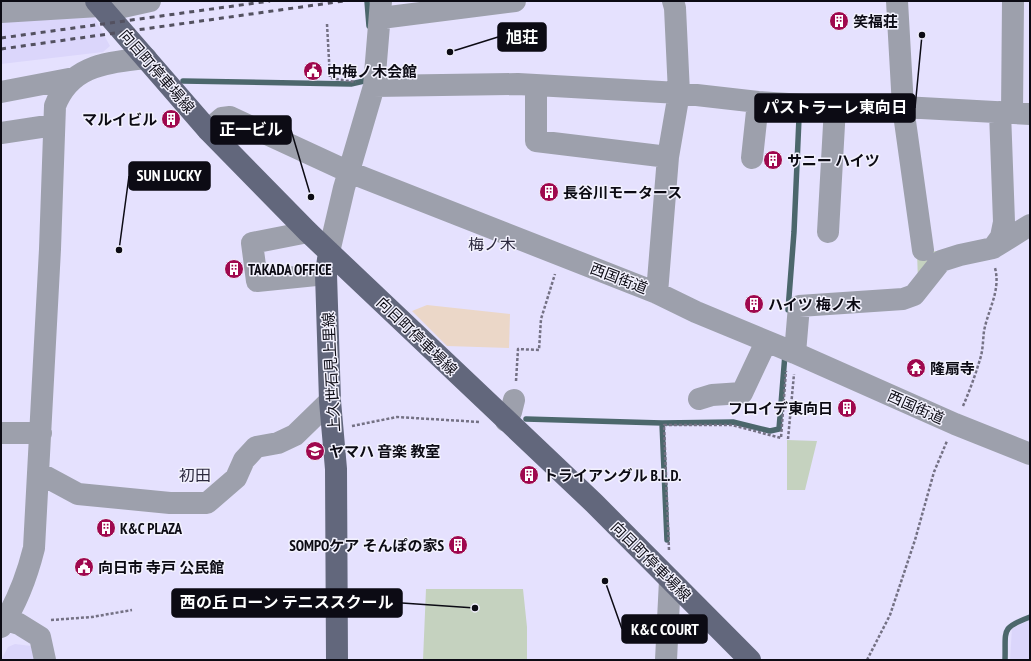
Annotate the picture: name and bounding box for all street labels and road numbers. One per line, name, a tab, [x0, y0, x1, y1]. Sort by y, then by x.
street label: 向日町停車場線	[115, 25, 199, 117]
street label: 西国街道	[588, 258, 650, 298]
street label: 向日町停車場線	[373, 293, 461, 379]
street label: 上久世石見上里線	[318, 312, 344, 432]
street label: 西国街道	[885, 386, 947, 428]
street label: 向日町停車場線	[607, 517, 695, 605]

